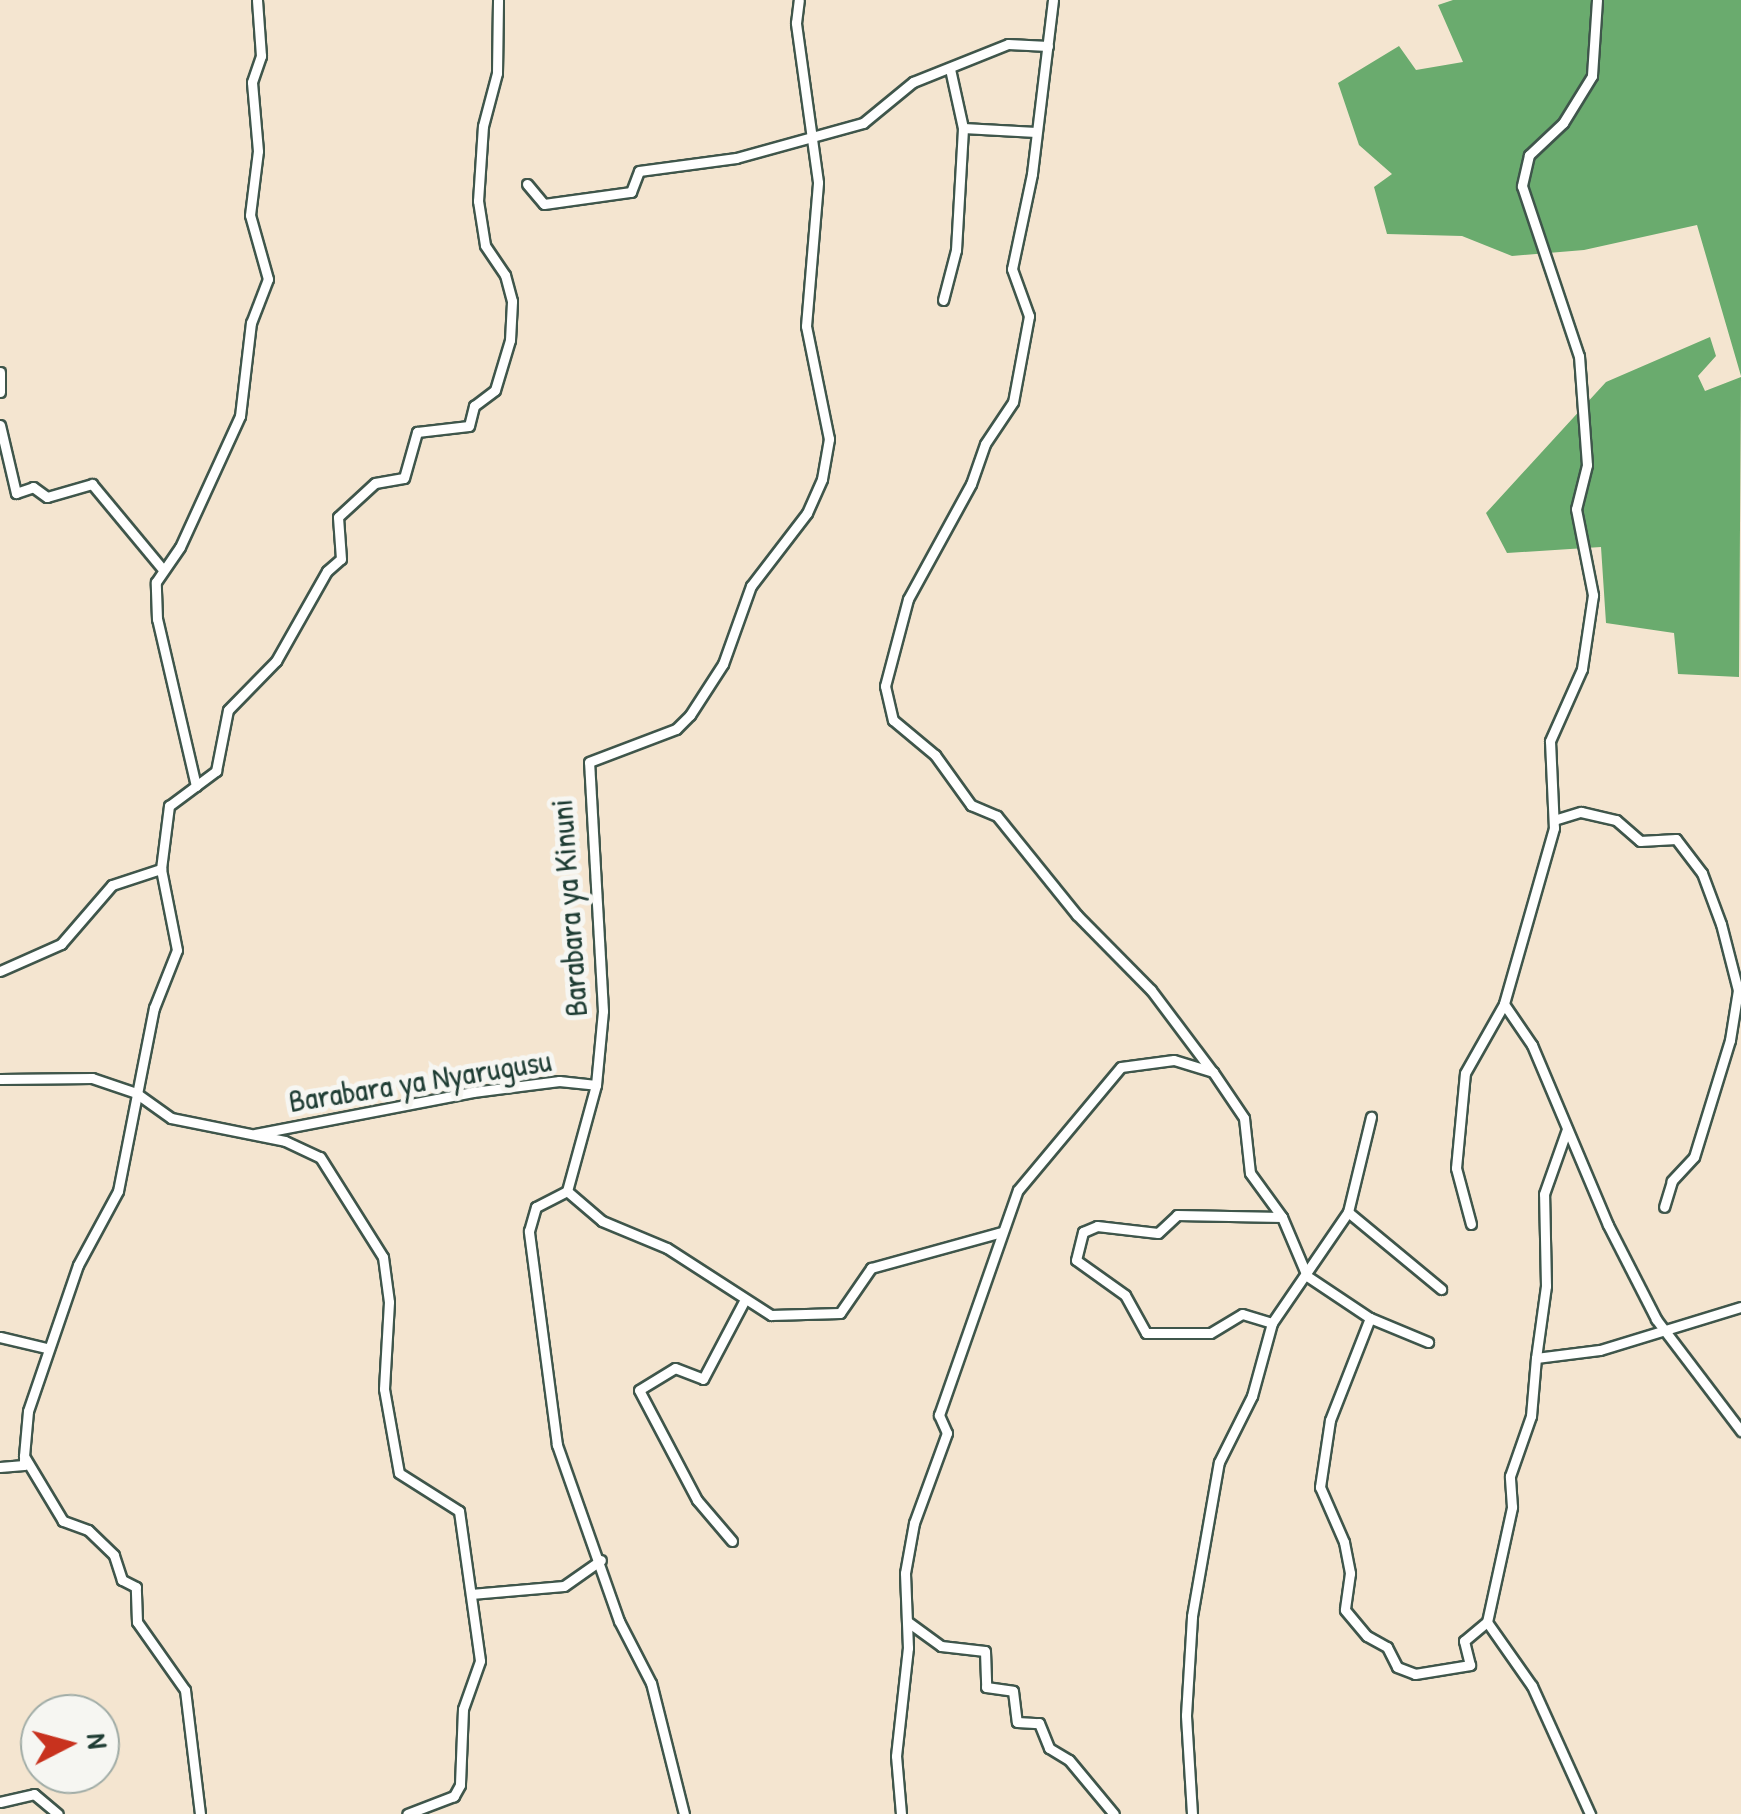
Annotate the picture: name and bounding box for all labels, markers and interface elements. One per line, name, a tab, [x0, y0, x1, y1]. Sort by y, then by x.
street label: Barabara ya Kinuni	[542, 798, 596, 1018]
street label: Barabara ya Nyarugusu	[286, 1041, 554, 1121]
north arrow	[20, 1694, 120, 1794]
text: N	[78, 1732, 118, 1750]

